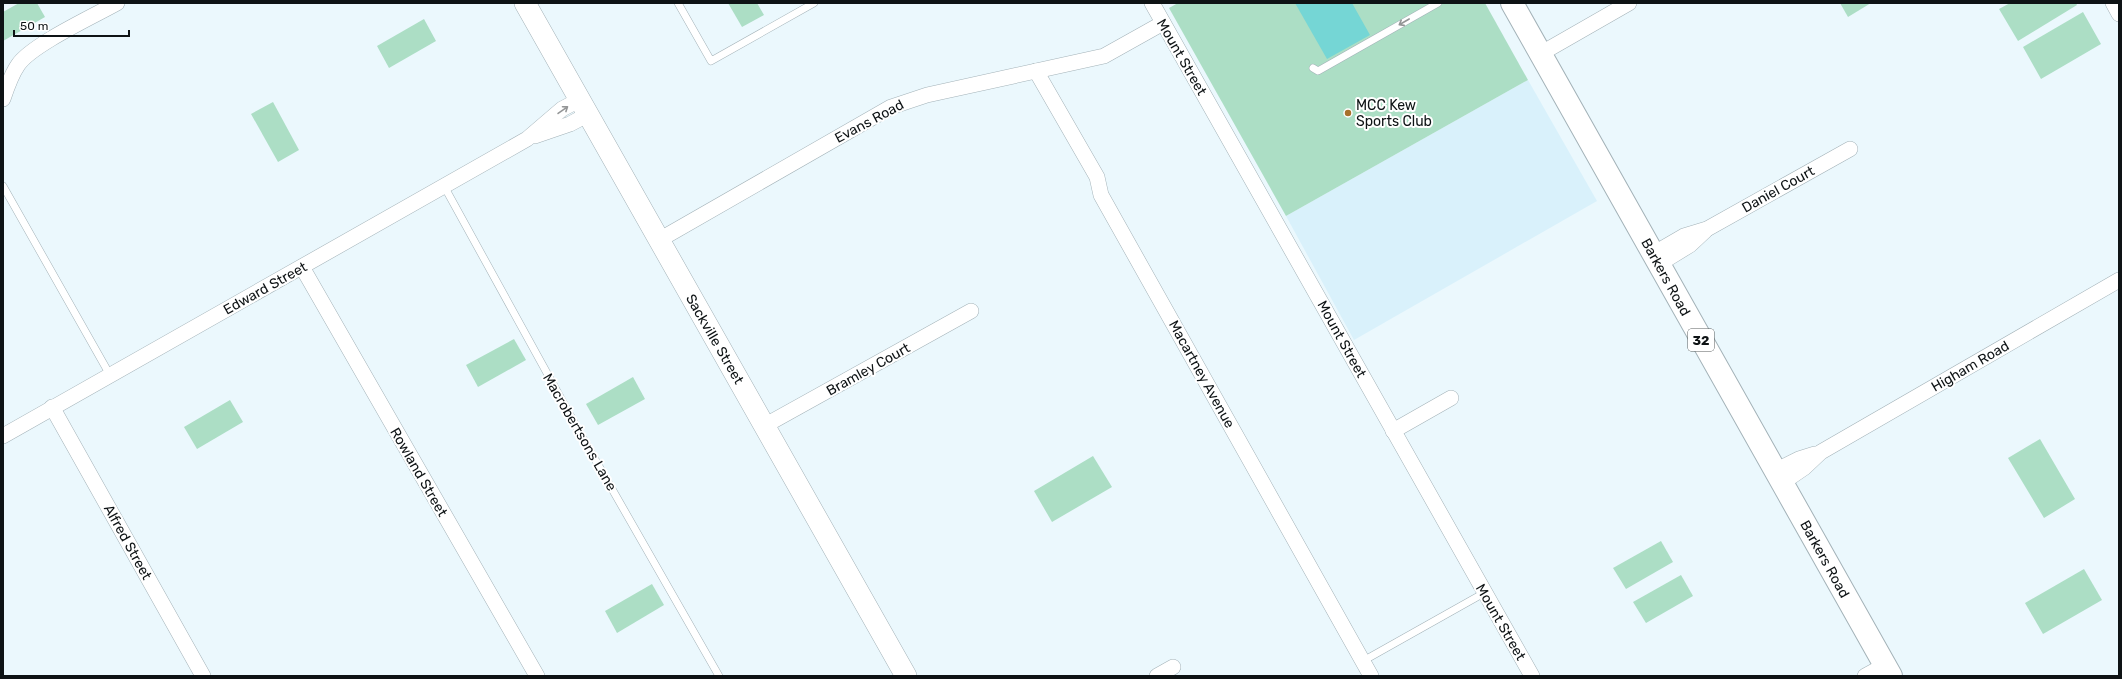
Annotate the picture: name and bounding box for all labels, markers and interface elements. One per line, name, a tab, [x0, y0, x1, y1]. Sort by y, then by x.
scale bar	[14, 12, 129, 38]
street label: Mount Street	[1153, 16, 1211, 99]
text: 50 m	[20, 19, 48, 33]
one-way arrow	[1398, 19, 1410, 27]
street label: Evans Road	[832, 96, 907, 147]
place label: MCC Kew Sports Club	[1356, 97, 1432, 130]
one-way arrow	[557, 106, 568, 114]
marker: MCC Kew Sports Club	[1343, 108, 1353, 118]
street label: Daniel Court	[1739, 162, 1818, 216]
street label: Barkers Road	[1637, 235, 1694, 319]
street label: Edward Street	[220, 258, 310, 318]
street label: Sackville Street	[682, 291, 747, 388]
street label: Mount Street	[1313, 298, 1370, 381]
street label: Macartney Avenue	[1165, 317, 1238, 431]
road number: 32	[1688, 329, 1714, 351]
street label: Higham Road	[1928, 337, 2012, 396]
street label: Bramley Court	[823, 339, 914, 399]
street label: Macrobertsons Lane	[539, 370, 620, 494]
street label: Rowland Street	[386, 425, 451, 520]
street label: Alfred Street	[100, 502, 155, 583]
street label: Barkers Road	[1796, 517, 1853, 601]
street label: Mount Street	[1472, 581, 1530, 664]

